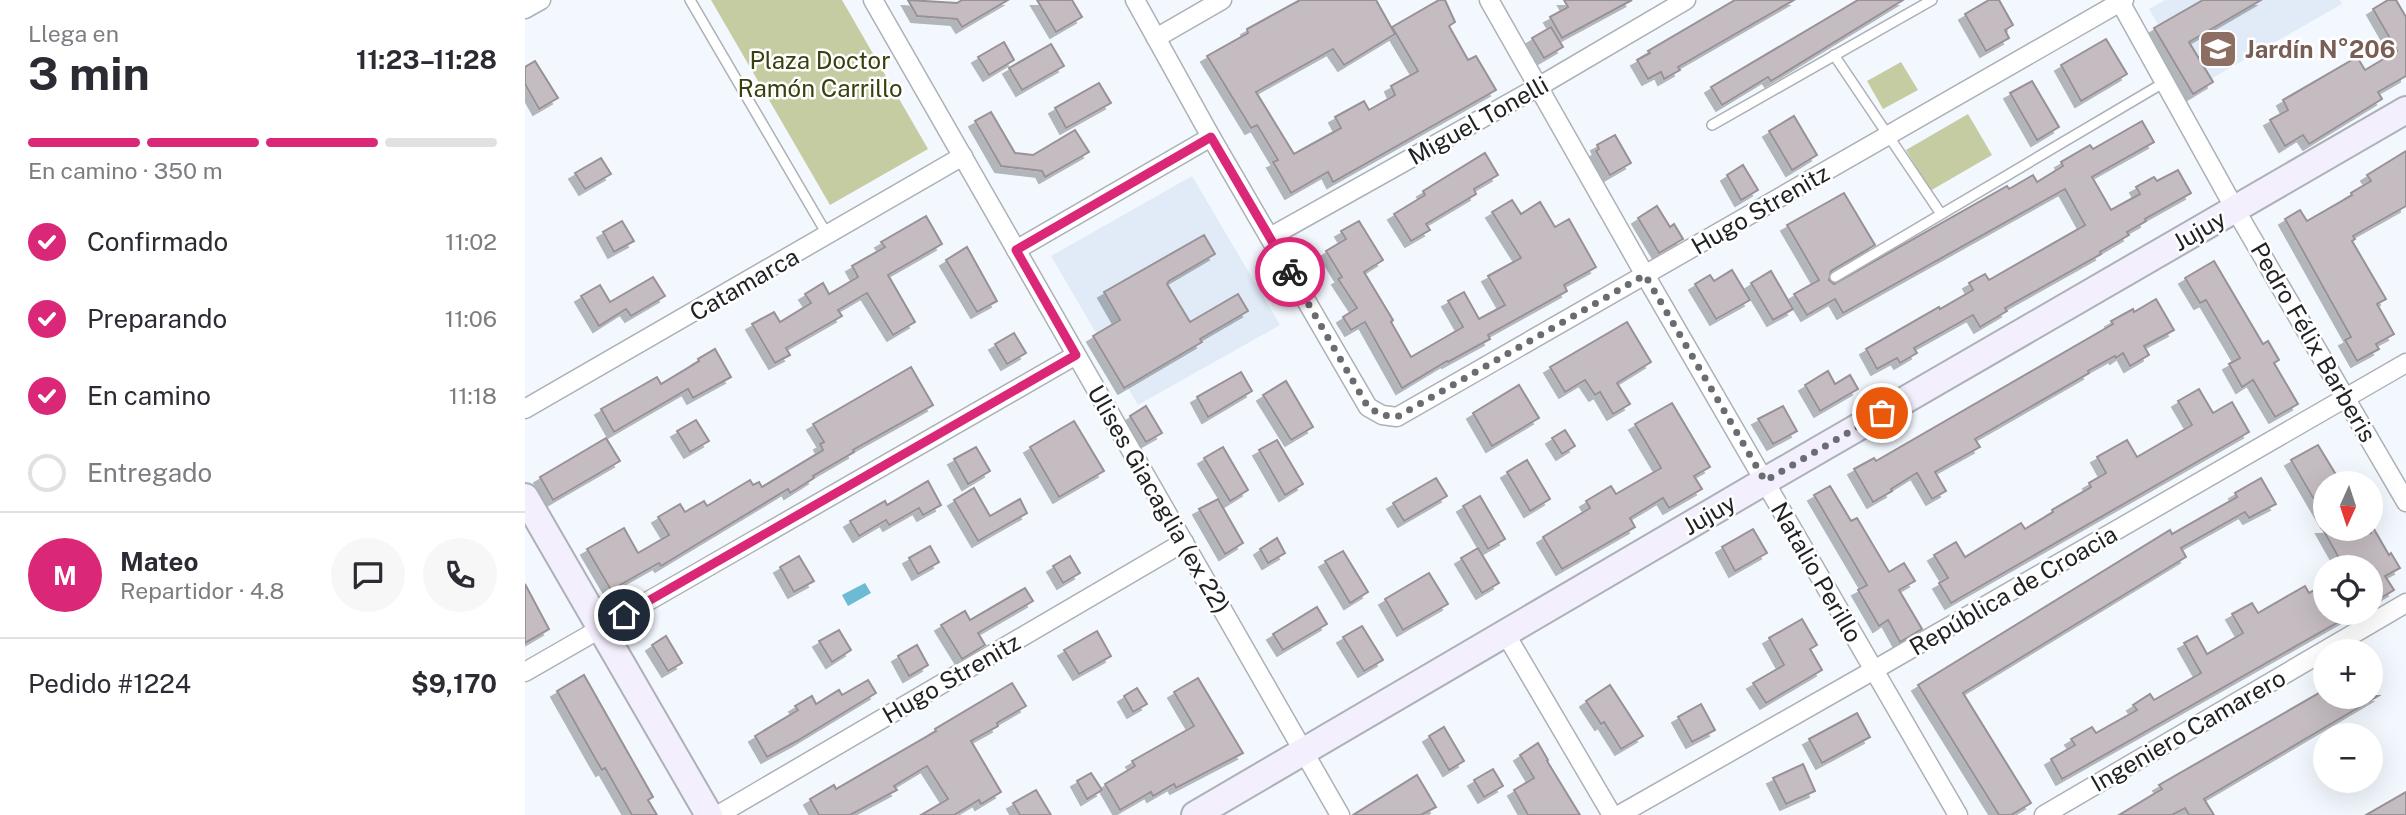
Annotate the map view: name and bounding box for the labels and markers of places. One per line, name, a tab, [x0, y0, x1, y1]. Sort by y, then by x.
school or university icon: Jardín N°206	[2197, 28, 2239, 70]
place label: Jardín N°206	[2245, 35, 2395, 63]
pin	[1852, 383, 1912, 443]
pin	[594, 585, 654, 645]

